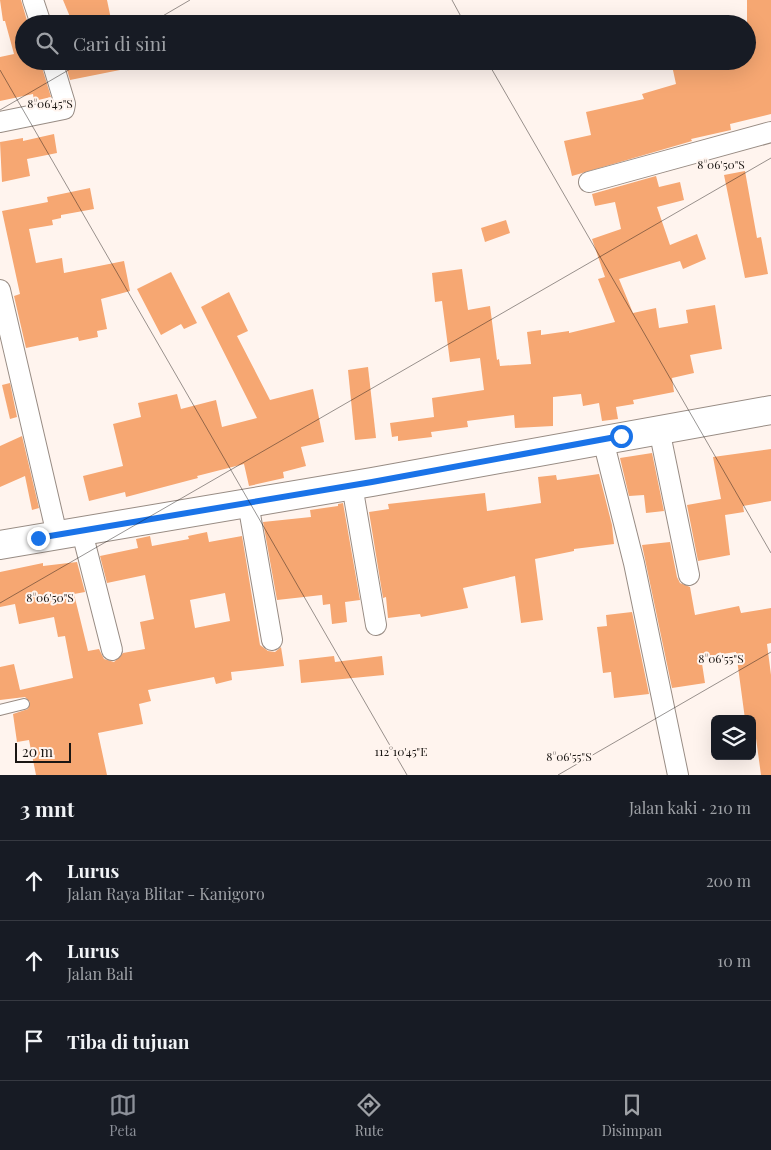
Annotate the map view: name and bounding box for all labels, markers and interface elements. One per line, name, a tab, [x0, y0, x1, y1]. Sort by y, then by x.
search box	[15, 15, 756, 70]
icon: search	[33, 29, 61, 57]
text: Cari di sini	[73, 30, 167, 56]
text: 8°06'45"S	[27, 95, 73, 111]
text: 8°06'50"S	[697, 156, 745, 172]
route start	[610, 425, 633, 448]
route end	[27, 527, 50, 550]
text: 8°06'50"S	[26, 589, 74, 605]
text: 8°06'55"S	[698, 650, 744, 666]
map controls	[711, 715, 756, 760]
button: layers	[711, 715, 756, 760]
scale bar	[15, 740, 71, 763]
text: 20 m	[22, 742, 53, 761]
text: 112°10'45"E	[375, 743, 428, 759]
text: 8°06'55"S	[546, 748, 592, 764]
text: 3 mnt	[20, 794, 74, 822]
text: Jalan kaki · 210 m	[629, 797, 751, 818]
text: Lurus	[67, 857, 119, 883]
icon: ahead	[20, 867, 48, 895]
text: 200 m	[706, 870, 751, 891]
text: Jalan Raya Blitar - Kanigoro	[67, 883, 265, 904]
text: Lurus	[67, 937, 119, 963]
icon: ahead	[20, 947, 48, 975]
text: 10 m	[717, 950, 751, 971]
text: Jalan Bali	[67, 963, 133, 984]
icon: arrive	[20, 1027, 48, 1055]
text: Tiba di tujuan	[67, 1028, 189, 1054]
tab: Peta	[109, 1091, 137, 1140]
tab: Rute	[355, 1091, 384, 1140]
tab: Disimpan	[602, 1091, 662, 1140]

